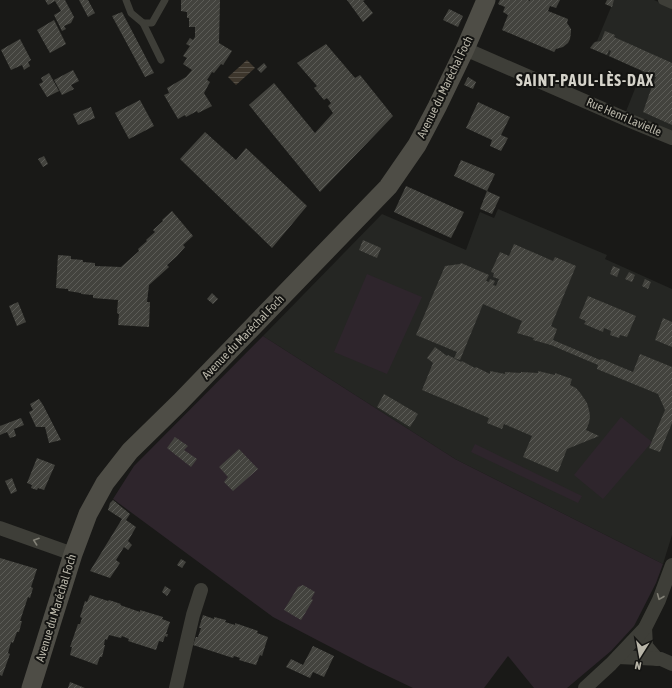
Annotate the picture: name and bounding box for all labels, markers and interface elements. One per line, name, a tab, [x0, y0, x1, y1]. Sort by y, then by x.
street label: Avenue du Maréchal Foch	[414, 34, 476, 140]
district label: SAINT-PAUL-LÈS-DAX	[516, 71, 654, 89]
street label: Rue Henri Lavielle	[584, 95, 664, 139]
street label: Avenue du Maréchal Foch	[199, 292, 287, 382]
one-way arrow	[33, 537, 40, 546]
street label: Avenue du Maréchal Foch	[33, 553, 79, 663]
one-way arrow	[657, 593, 665, 601]
north arrow	[620, 636, 660, 676]
text: N	[634, 659, 642, 672]

